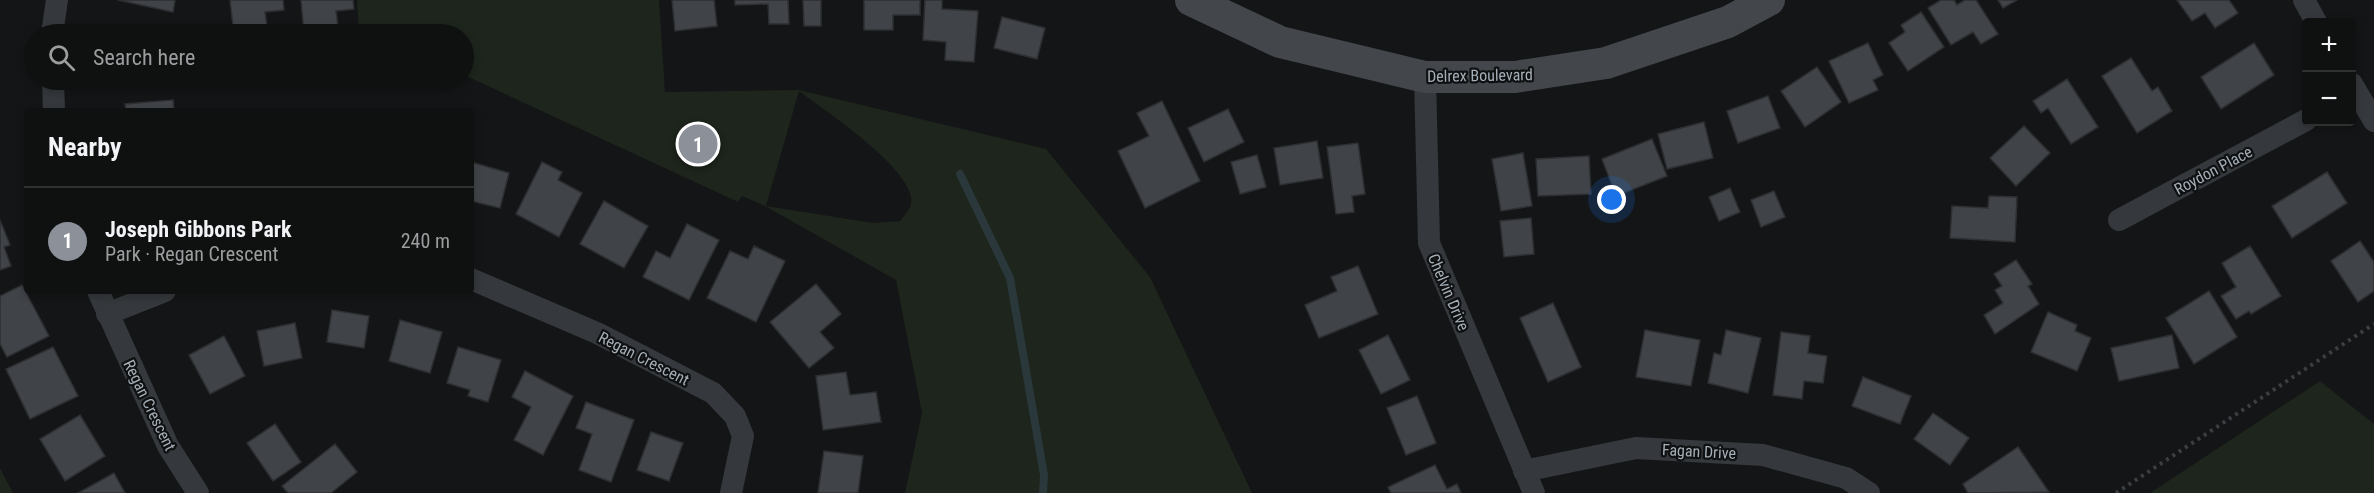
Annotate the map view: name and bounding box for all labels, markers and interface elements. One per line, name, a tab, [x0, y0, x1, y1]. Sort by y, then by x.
map controls	[2302, 18, 2356, 126]
button: +	[2302, 18, 2356, 72]
search box	[24, 24, 474, 90]
icon: search	[45, 41, 78, 74]
text: Search here	[93, 45, 195, 70]
street label: Delrex Boulevard	[1427, 65, 1533, 86]
button: −	[2302, 72, 2356, 126]
pin: 1	[678, 122, 718, 166]
text: Nearby	[48, 132, 122, 162]
street label: Roydon Place	[2171, 142, 2255, 199]
your location	[1597, 185, 1626, 214]
text: Joseph Gibbons Park	[105, 217, 292, 242]
text: 1	[62, 229, 73, 253]
text: 240 m	[401, 229, 450, 253]
text: Park · Regan Crescent	[105, 242, 278, 266]
street label: Chelvin Drive	[1424, 251, 1473, 334]
street label: Regan Crescent	[595, 328, 692, 389]
street label: Regan Crescent	[119, 357, 180, 454]
street label: Fagan Drive	[1662, 440, 1736, 463]

